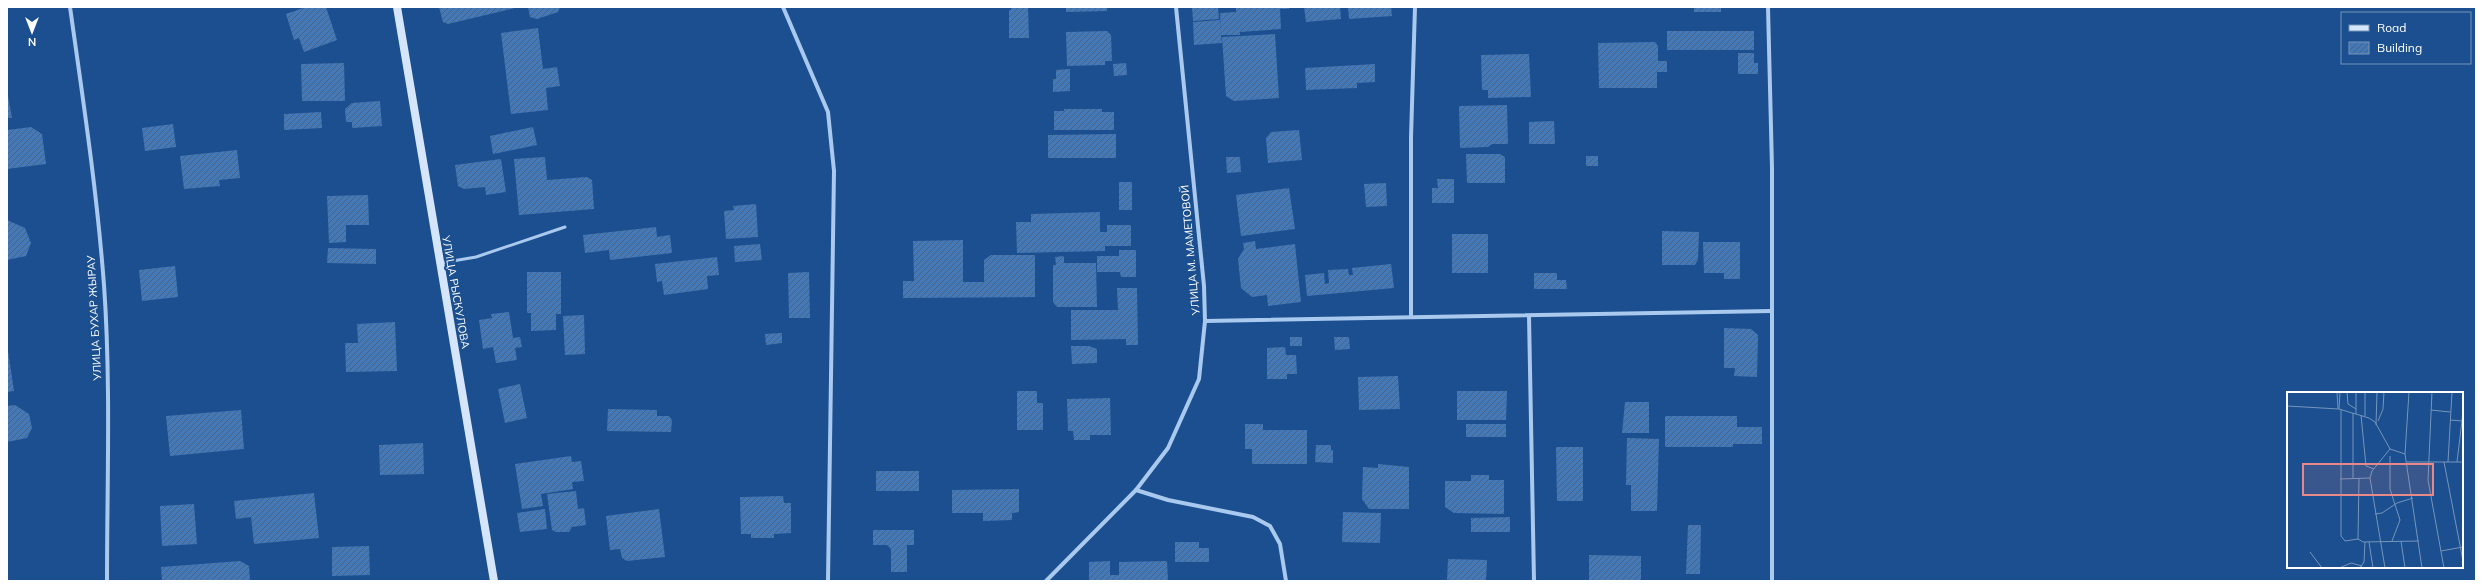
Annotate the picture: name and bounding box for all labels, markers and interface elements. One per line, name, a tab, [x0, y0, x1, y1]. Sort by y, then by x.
north arrow	[12, 12, 52, 52]
legend	[2341, 12, 2471, 64]
text: Road	[2377, 20, 2406, 35]
text: N	[28, 35, 36, 49]
text: Building	[2377, 40, 2422, 55]
street label: УЛИЦА М. МАМЕТОВОЙ	[1177, 184, 1203, 317]
street label: УЛИЦА РЫСКУЛОВА	[439, 233, 473, 350]
street label: УЛИЦА БУХАР ЖЫРАУ	[84, 254, 104, 382]
inset map	[2287, 392, 2463, 568]

